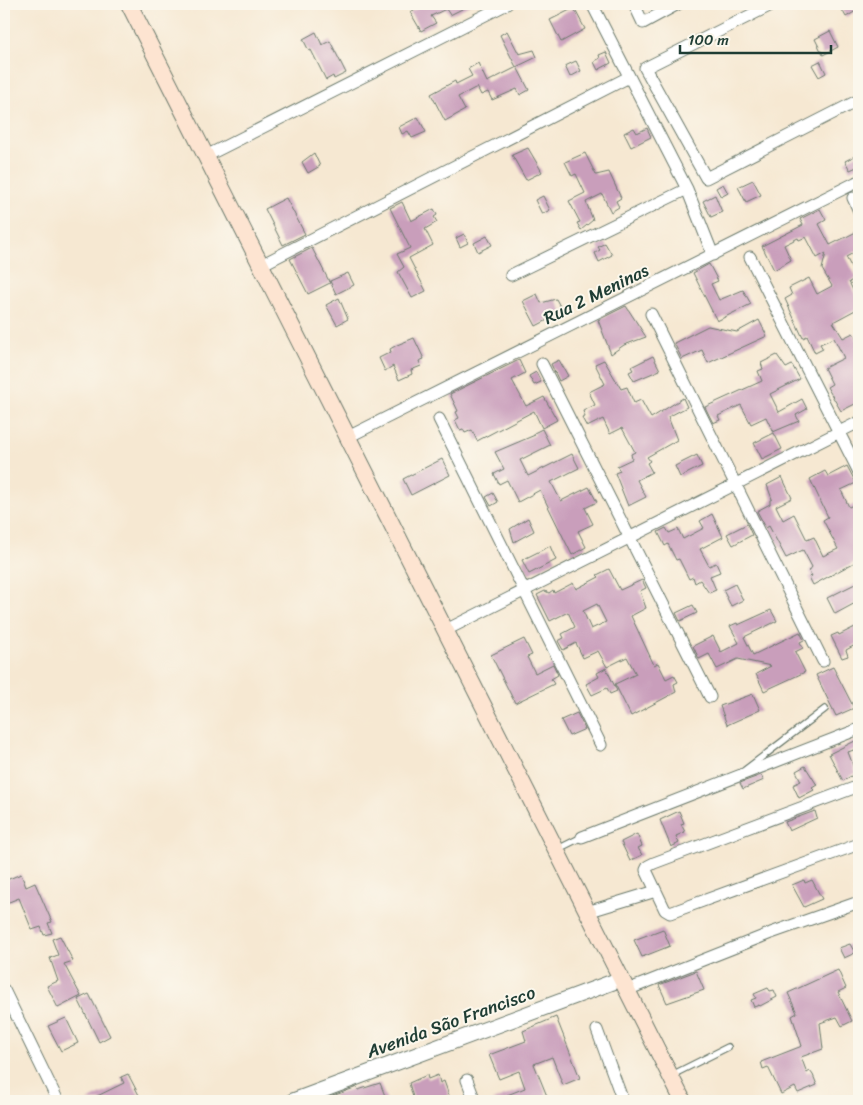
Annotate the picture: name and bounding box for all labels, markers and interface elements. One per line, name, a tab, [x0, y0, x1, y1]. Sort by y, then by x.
scale bar	[680, 22, 832, 54]
text: 100 m	[688, 27, 729, 53]
street label: Rua 2 Meninas	[538, 254, 655, 333]
street label: Avenida São Francisco	[361, 977, 540, 1068]

